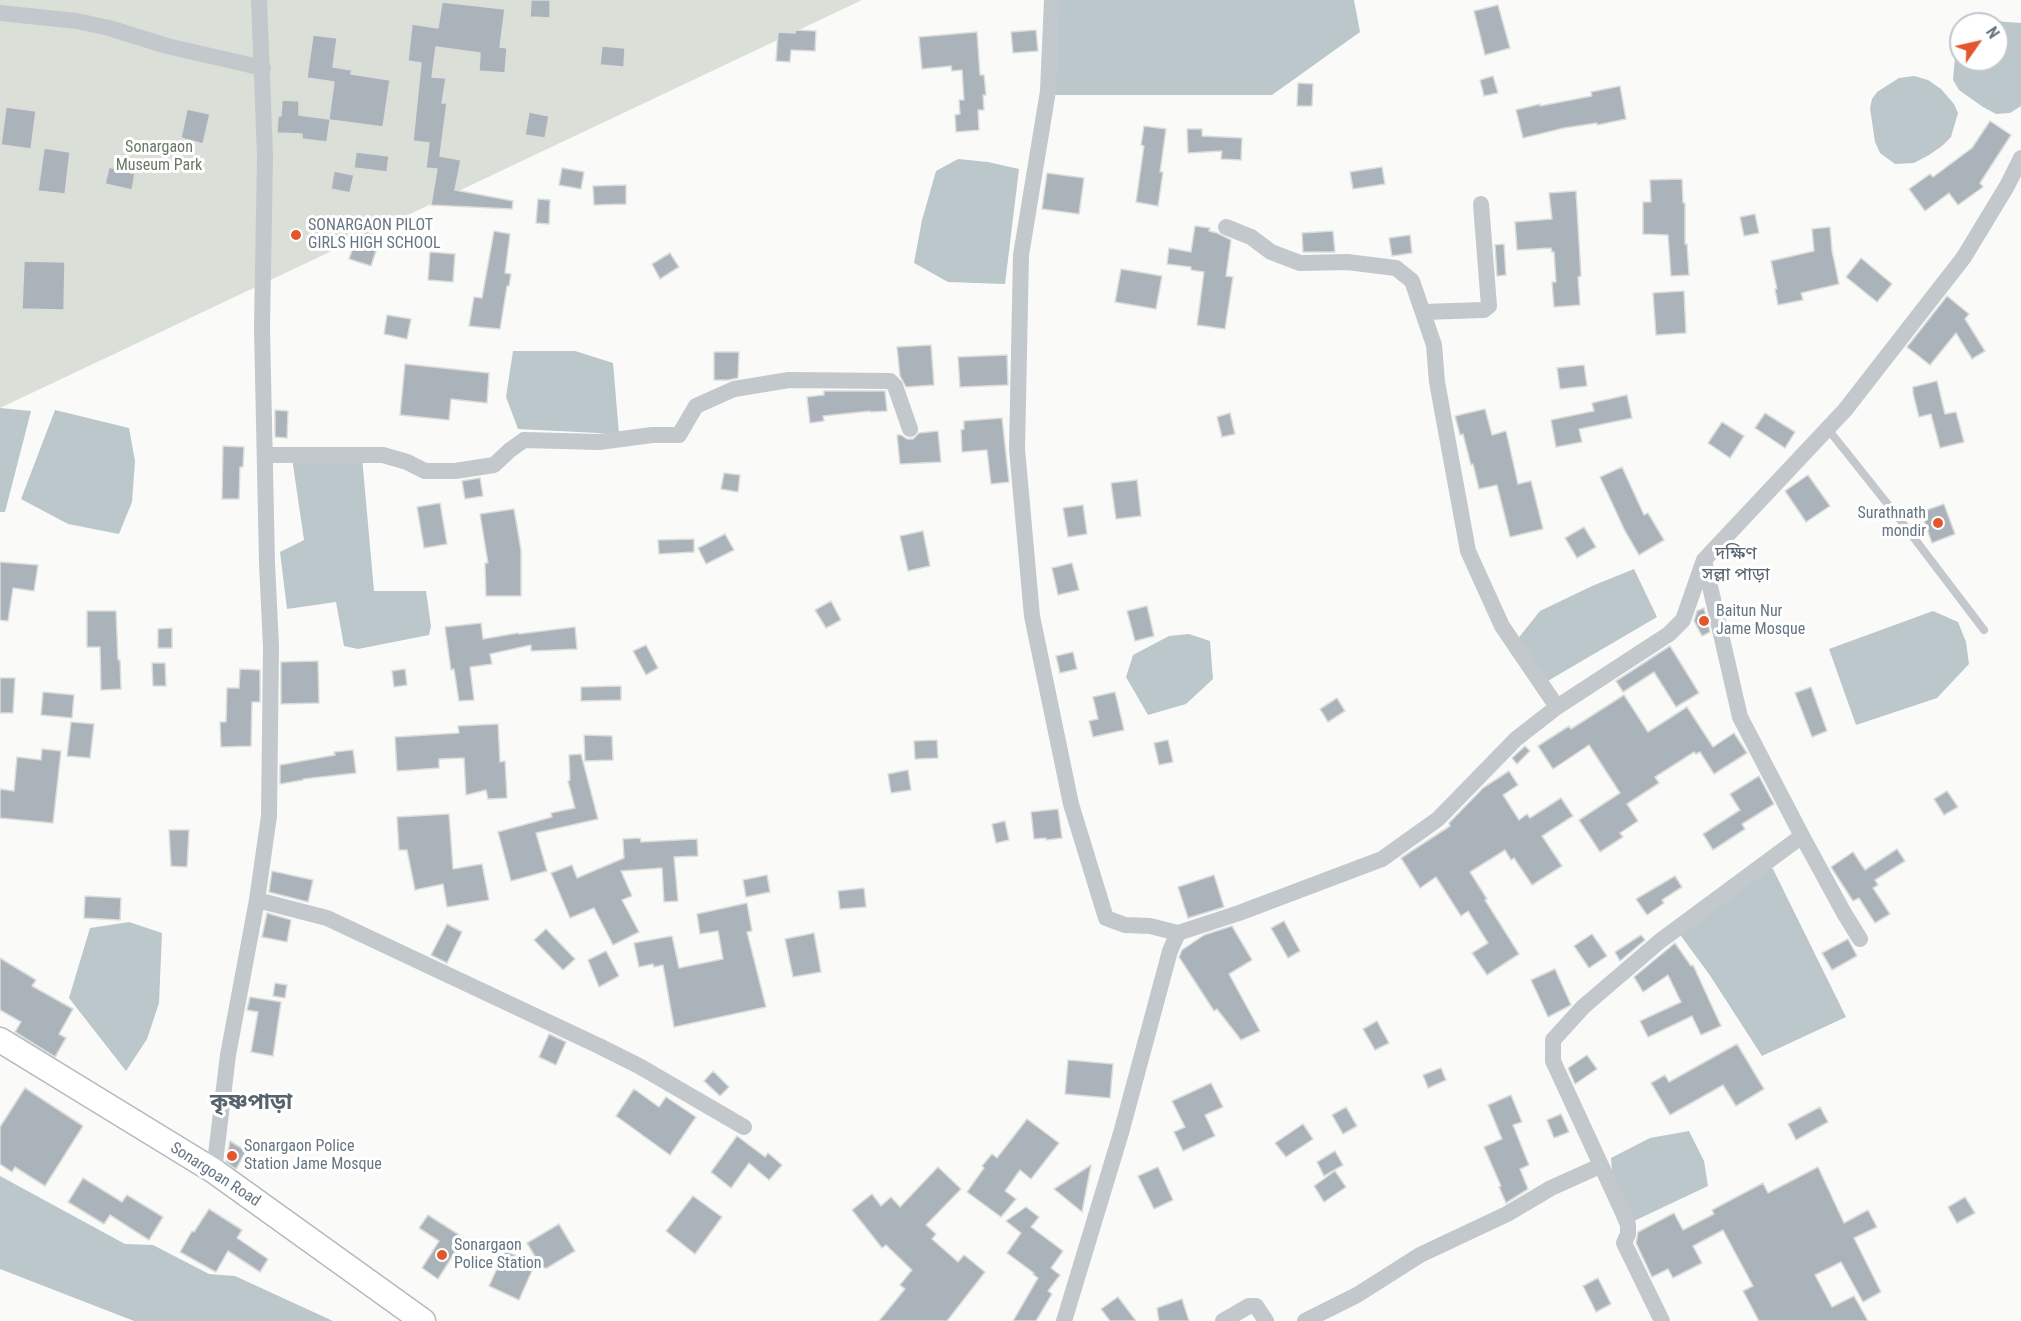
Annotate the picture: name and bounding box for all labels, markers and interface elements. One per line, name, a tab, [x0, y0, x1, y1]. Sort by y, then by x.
north arrow	[1949, 12, 2009, 72]
text: N	[1982, 23, 2003, 42]
park label: Sonargaon Museum Park	[116, 138, 202, 176]
place label: SONARGAON PILOT GIRLS HIGH SCHOOL	[308, 216, 441, 254]
marker: SONARGAON PILOT GIRLS HIGH SCHOOL	[289, 228, 303, 242]
place label: Surathnath mondir	[1857, 504, 1926, 542]
marker: Surathnath mondir	[1931, 516, 1945, 530]
district label: দক্ষিণ সল্লা পাড়া	[1702, 543, 1770, 586]
place label: Baitun Nur Jame Mosque	[1716, 602, 1805, 640]
marker: Baitun Nur Jame Mosque	[1697, 614, 1711, 628]
district label: কৃষ্ণপাড়া	[210, 1090, 292, 1116]
place label: Sonargaon Police Station Jame Mosque	[244, 1137, 382, 1175]
street label: Sonargoan Road	[166, 1139, 264, 1211]
marker: Sonargaon Police Station Jame Mosque	[225, 1149, 239, 1163]
place label: Sonargaon Police Station	[454, 1236, 542, 1274]
marker: Sonargaon Police Station	[435, 1248, 449, 1262]

